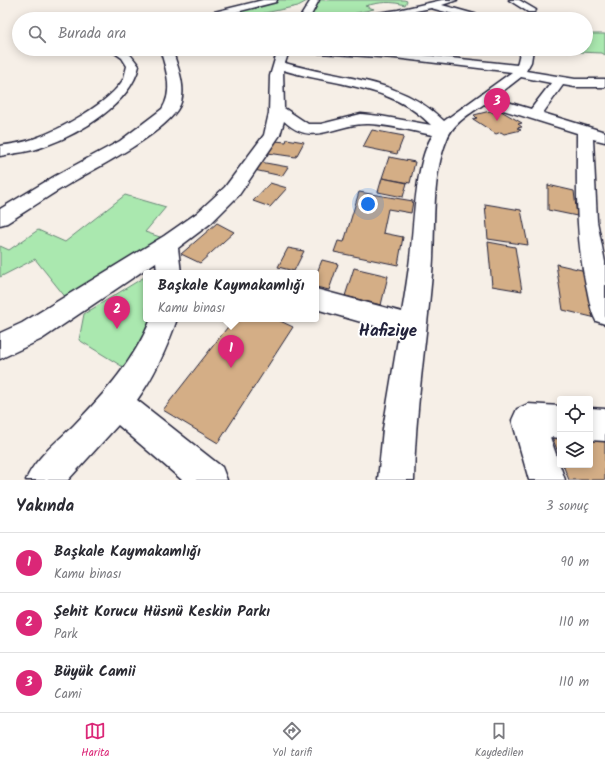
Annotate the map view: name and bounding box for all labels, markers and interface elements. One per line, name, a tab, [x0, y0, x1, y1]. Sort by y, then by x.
search box	[12, 12, 593, 56]
text: Burada ara	[58, 22, 126, 46]
icon: search	[26, 23, 48, 45]
pin: 3	[484, 88, 510, 121]
your location	[358, 194, 378, 214]
popup	[143, 270, 319, 322]
text: Başkale Kaymakamlığı	[158, 274, 304, 298]
pin: 2	[104, 296, 130, 329]
text: Kamu binası	[158, 298, 225, 319]
district label: Hafiziye	[359, 318, 418, 345]
pin: 1	[218, 335, 244, 368]
map controls	[557, 396, 593, 468]
button: locate	[557, 396, 593, 432]
button: layers	[557, 432, 593, 468]
text: Yakında	[16, 493, 74, 520]
text: 3 sonuç	[546, 496, 589, 517]
text: Başkale Kaymakamlığı	[54, 540, 201, 564]
text: 1	[27, 552, 31, 573]
text: 90 m	[561, 552, 589, 573]
text: Kamu binası	[54, 564, 121, 585]
text: Şehit Korucu Hüsnü Keskin Parkı	[54, 600, 270, 624]
text: 2	[25, 612, 33, 633]
text: 110 m	[559, 612, 589, 633]
text: Park	[54, 624, 78, 645]
text: Büyük Camii	[54, 660, 136, 684]
text: 3	[25, 672, 33, 693]
text: 110 m	[559, 672, 589, 693]
text: Cami	[54, 684, 81, 705]
tab: Harita	[81, 720, 110, 762]
tab: Yol tarifi	[272, 720, 312, 762]
tab: Kaydedilen	[475, 720, 524, 762]

